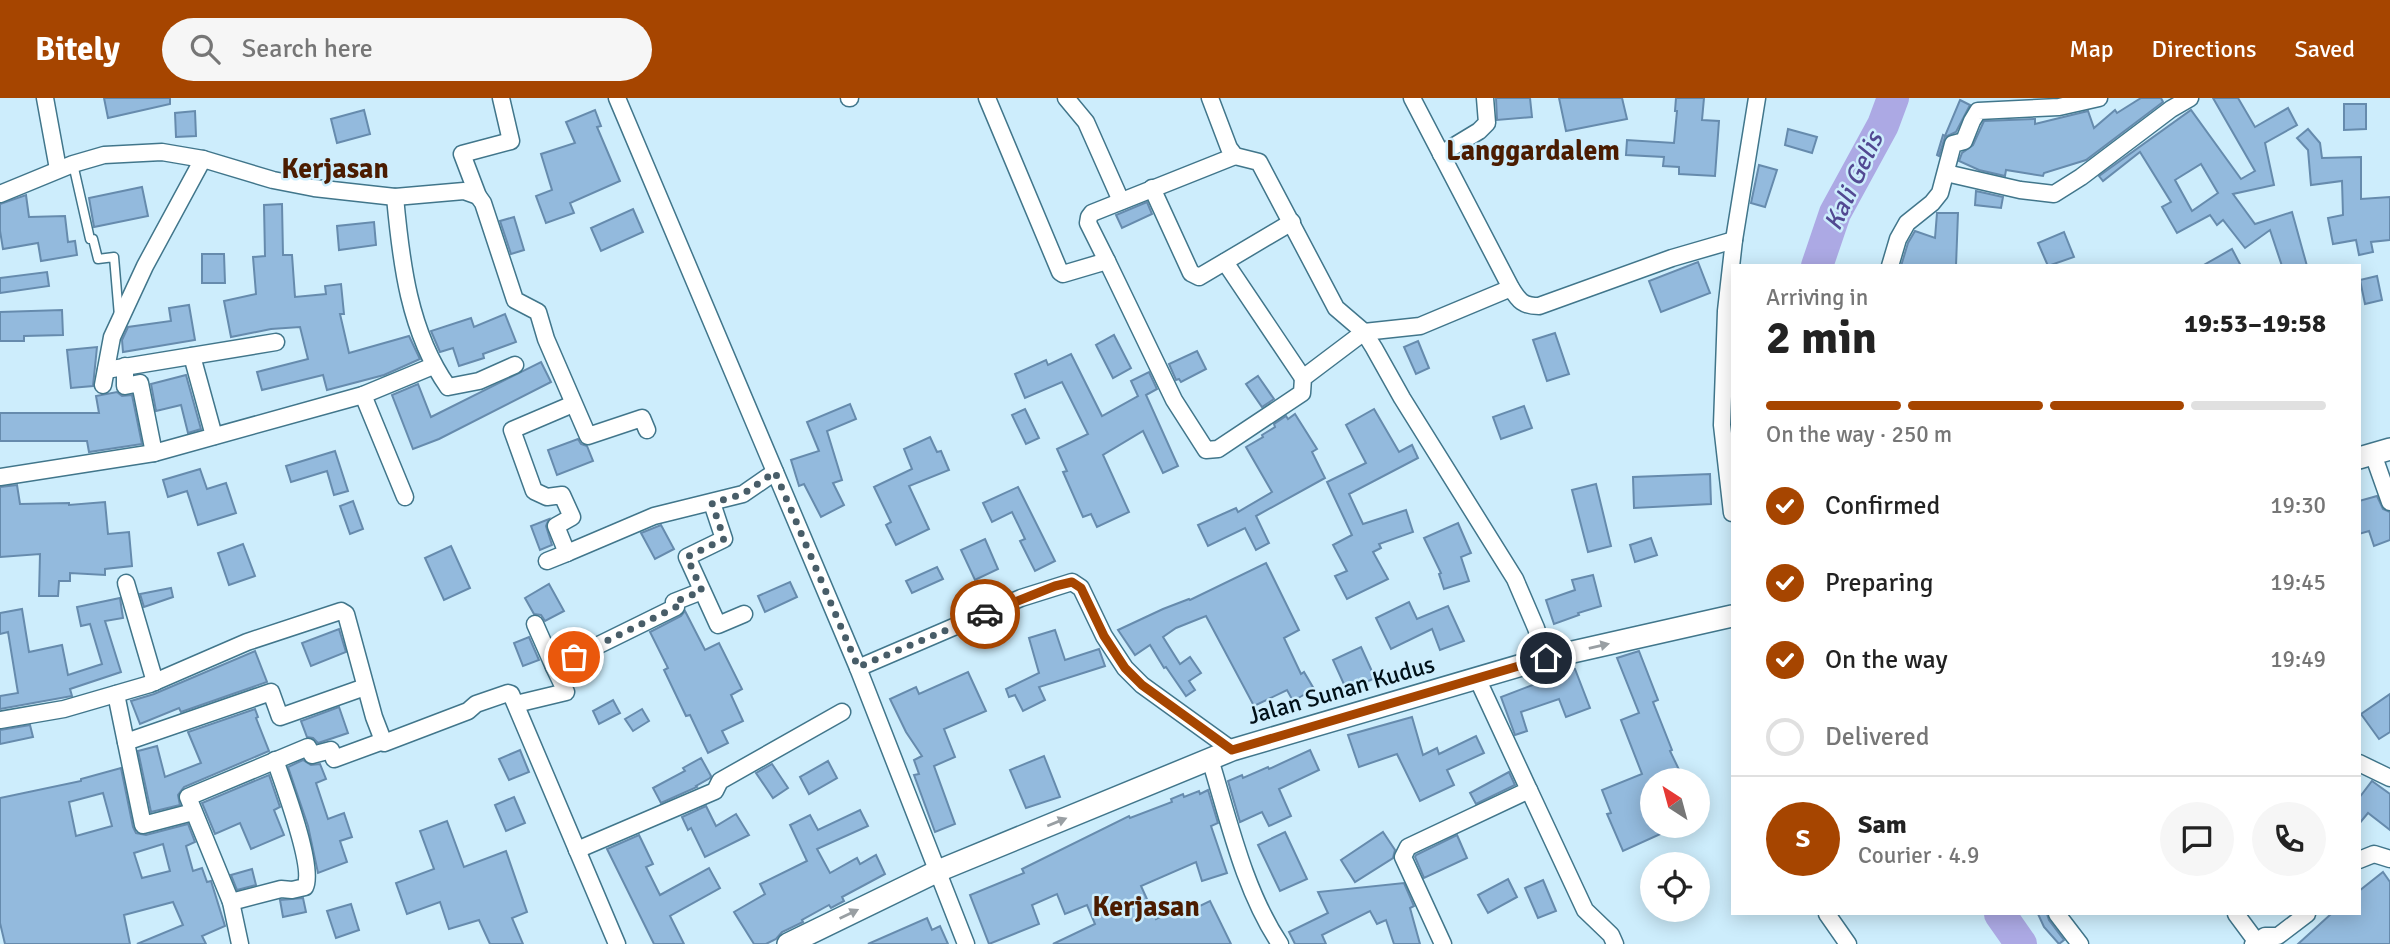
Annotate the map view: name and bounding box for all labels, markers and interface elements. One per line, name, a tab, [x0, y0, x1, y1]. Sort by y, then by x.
search box	[162, 18, 652, 81]
text: Bitely	[35, 29, 120, 70]
icon: search	[186, 30, 224, 68]
text: Search here	[242, 33, 373, 65]
text: Map	[2069, 34, 2114, 64]
text: Directions	[2152, 34, 2257, 64]
text: Saved	[2295, 34, 2355, 64]
water label: Kali Gelis	[1817, 125, 1892, 236]
district label: Langgardalem	[1446, 134, 1620, 168]
district label: Kerjasan	[281, 152, 389, 186]
text: Arriving in	[1766, 283, 1868, 312]
text: 19:53–19:58	[2184, 308, 2326, 340]
text: 2 min	[1766, 310, 1877, 366]
text: On the way · 250 m	[1766, 420, 1952, 449]
icon: check	[1766, 487, 1804, 525]
text: Confirmed	[1825, 490, 1940, 522]
text: 19:30	[2270, 491, 2326, 520]
icon: check	[1766, 564, 1804, 602]
text: Preparing	[1825, 567, 1933, 599]
text: 19:45	[2270, 568, 2326, 597]
courier	[950, 579, 1020, 649]
icon: car	[966, 595, 1004, 633]
pin	[544, 627, 604, 687]
pin	[1516, 628, 1576, 688]
icon: bag	[555, 638, 593, 676]
icon: home	[1527, 639, 1565, 677]
one-way arrow	[1588, 641, 1610, 652]
icon: check	[1766, 641, 1804, 679]
text: On the way	[1825, 644, 1948, 676]
text: 19:49	[2270, 645, 2326, 674]
street label: Jalan Sunan Kudus	[1244, 649, 1438, 731]
text: Delivered	[1825, 721, 1930, 753]
north arrow	[1640, 768, 1710, 838]
map controls	[1640, 768, 1710, 922]
button: chat	[2160, 802, 2234, 876]
button: phone	[2252, 802, 2326, 876]
text: Sam	[1858, 809, 1907, 841]
one-way arrow	[1047, 816, 1067, 828]
text: S	[1796, 823, 1810, 855]
text: Courier · 4.9	[1858, 841, 1979, 870]
button: locate	[1640, 852, 1710, 922]
district label: Kerjasan	[1092, 890, 1200, 924]
one-way arrow	[839, 909, 859, 920]

